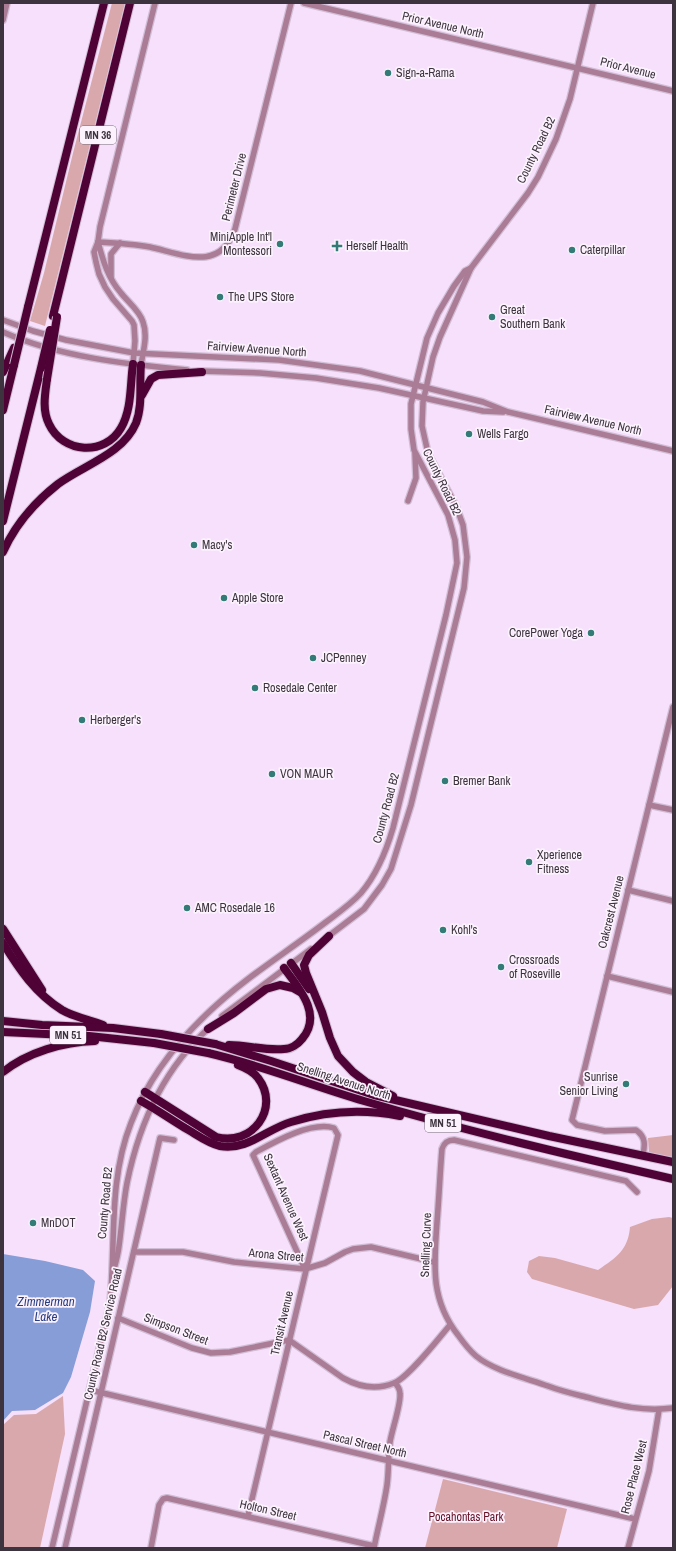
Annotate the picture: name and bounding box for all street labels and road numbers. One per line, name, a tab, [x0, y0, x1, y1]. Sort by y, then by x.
street label: Prior Avenue North	[401, 8, 485, 42]
street label: Prior Avenue	[599, 53, 657, 83]
street label: County Road B2	[513, 114, 559, 186]
road number: MN 36	[80, 126, 116, 144]
street label: Perimeter Drive	[218, 151, 250, 223]
street label: Fairview Avenue North	[207, 338, 307, 360]
street label: Fairview Avenue North	[543, 401, 643, 439]
street label: County Road B2	[419, 446, 465, 518]
street label: County Road B2	[369, 771, 403, 845]
street label: Oakcrest Avenue	[594, 874, 628, 950]
road number: MN 51	[50, 1026, 86, 1044]
street label: Snelling Avenue North	[295, 1058, 393, 1104]
road number: MN 51	[425, 1114, 461, 1132]
street label: Sextant Avenue West	[260, 1151, 312, 1243]
street label: County Road B2	[94, 1166, 116, 1240]
street label: Snelling Curve	[417, 1212, 435, 1278]
street label: Arona Street	[247, 1245, 304, 1265]
street label: County Road B2 Service Road	[80, 1267, 126, 1401]
street label: Transit Avenue	[267, 1289, 297, 1357]
street label: Simpson Street	[141, 1309, 211, 1349]
street label: Pascal Street North	[322, 1427, 408, 1461]
street label: Rose Place West	[617, 1438, 651, 1515]
street label: Holton Street	[238, 1496, 298, 1524]

